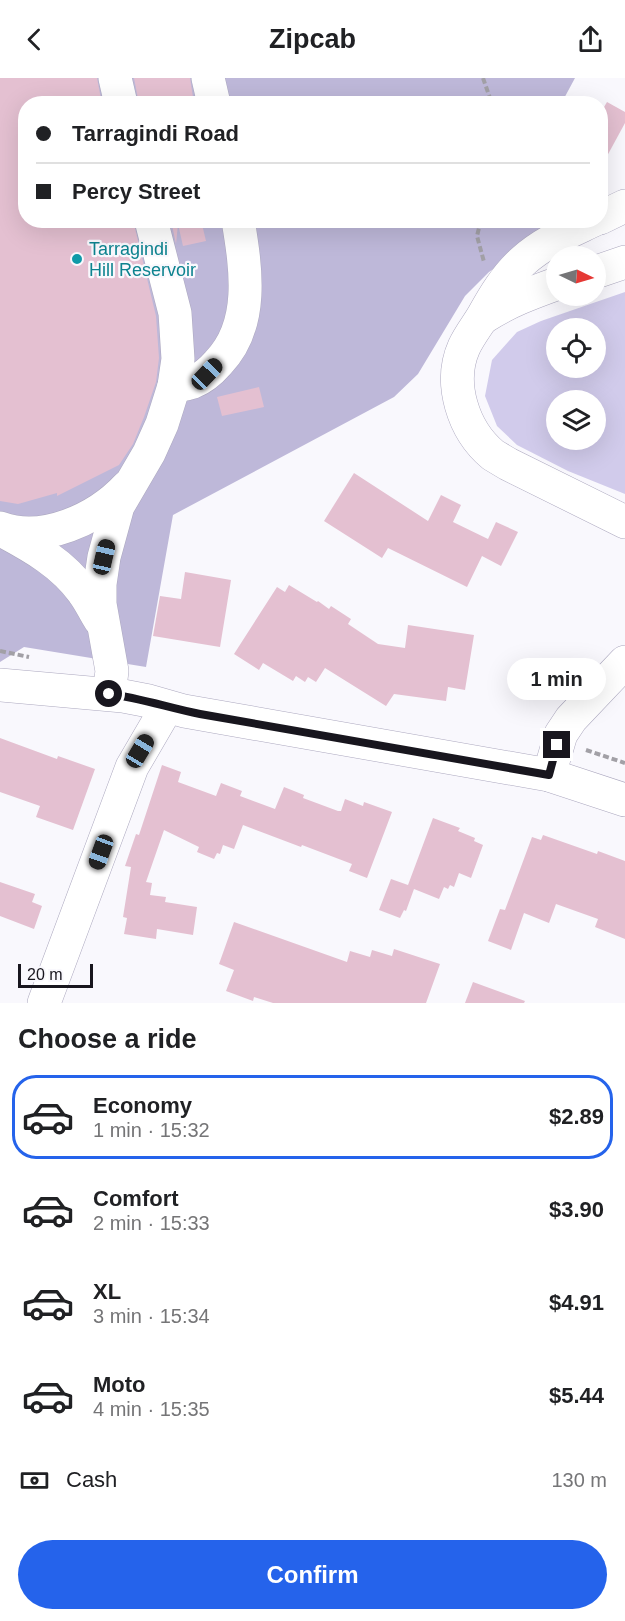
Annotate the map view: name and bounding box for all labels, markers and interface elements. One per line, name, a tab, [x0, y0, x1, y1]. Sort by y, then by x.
icon: back	[18, 23, 51, 56]
icon: share	[574, 23, 607, 56]
text: Zipcab	[269, 24, 356, 54]
text: Tarragindi Road	[72, 121, 239, 146]
text: Percy Street	[72, 179, 200, 204]
place label: Tarragindi Hill Reservoir	[89, 239, 196, 280]
north arrow	[546, 246, 606, 306]
map controls	[546, 246, 606, 450]
marker: Tarragindi Hill Reservoir	[70, 252, 84, 266]
button: locate	[546, 318, 606, 378]
car	[188, 355, 226, 393]
button: layers	[546, 390, 606, 450]
car	[91, 537, 117, 577]
callout: 1 min	[508, 658, 606, 700]
text: 1 min	[530, 668, 583, 690]
route start	[95, 680, 122, 707]
car	[123, 731, 157, 771]
route end	[543, 731, 570, 758]
car	[86, 832, 116, 872]
scale bar	[18, 961, 93, 989]
text: 20 m	[27, 966, 63, 983]
text: Choose a ride	[18, 1024, 197, 1054]
icon: car	[21, 1090, 75, 1144]
text: Economy	[93, 1093, 192, 1118]
text: $2.89	[549, 1104, 604, 1129]
text: 1 min · 15:32	[93, 1119, 210, 1141]
icon: car	[21, 1183, 75, 1237]
text: Comfort	[93, 1186, 179, 1211]
text: $3.90	[549, 1197, 604, 1222]
text: 2 min · 15:33	[93, 1212, 210, 1234]
icon: car	[21, 1276, 75, 1330]
text: XL	[93, 1279, 121, 1304]
text: $4.91	[549, 1290, 604, 1315]
text: 3 min · 15:34	[93, 1305, 210, 1327]
icon: car	[21, 1369, 75, 1423]
text: Moto	[93, 1372, 146, 1397]
text: $5.44	[549, 1383, 604, 1408]
text: 4 min · 15:35	[93, 1398, 210, 1420]
icon: cash	[18, 1464, 51, 1497]
text: Cash	[66, 1467, 117, 1492]
text: 130 m	[551, 1469, 607, 1491]
button: Confirm	[18, 1540, 607, 1609]

